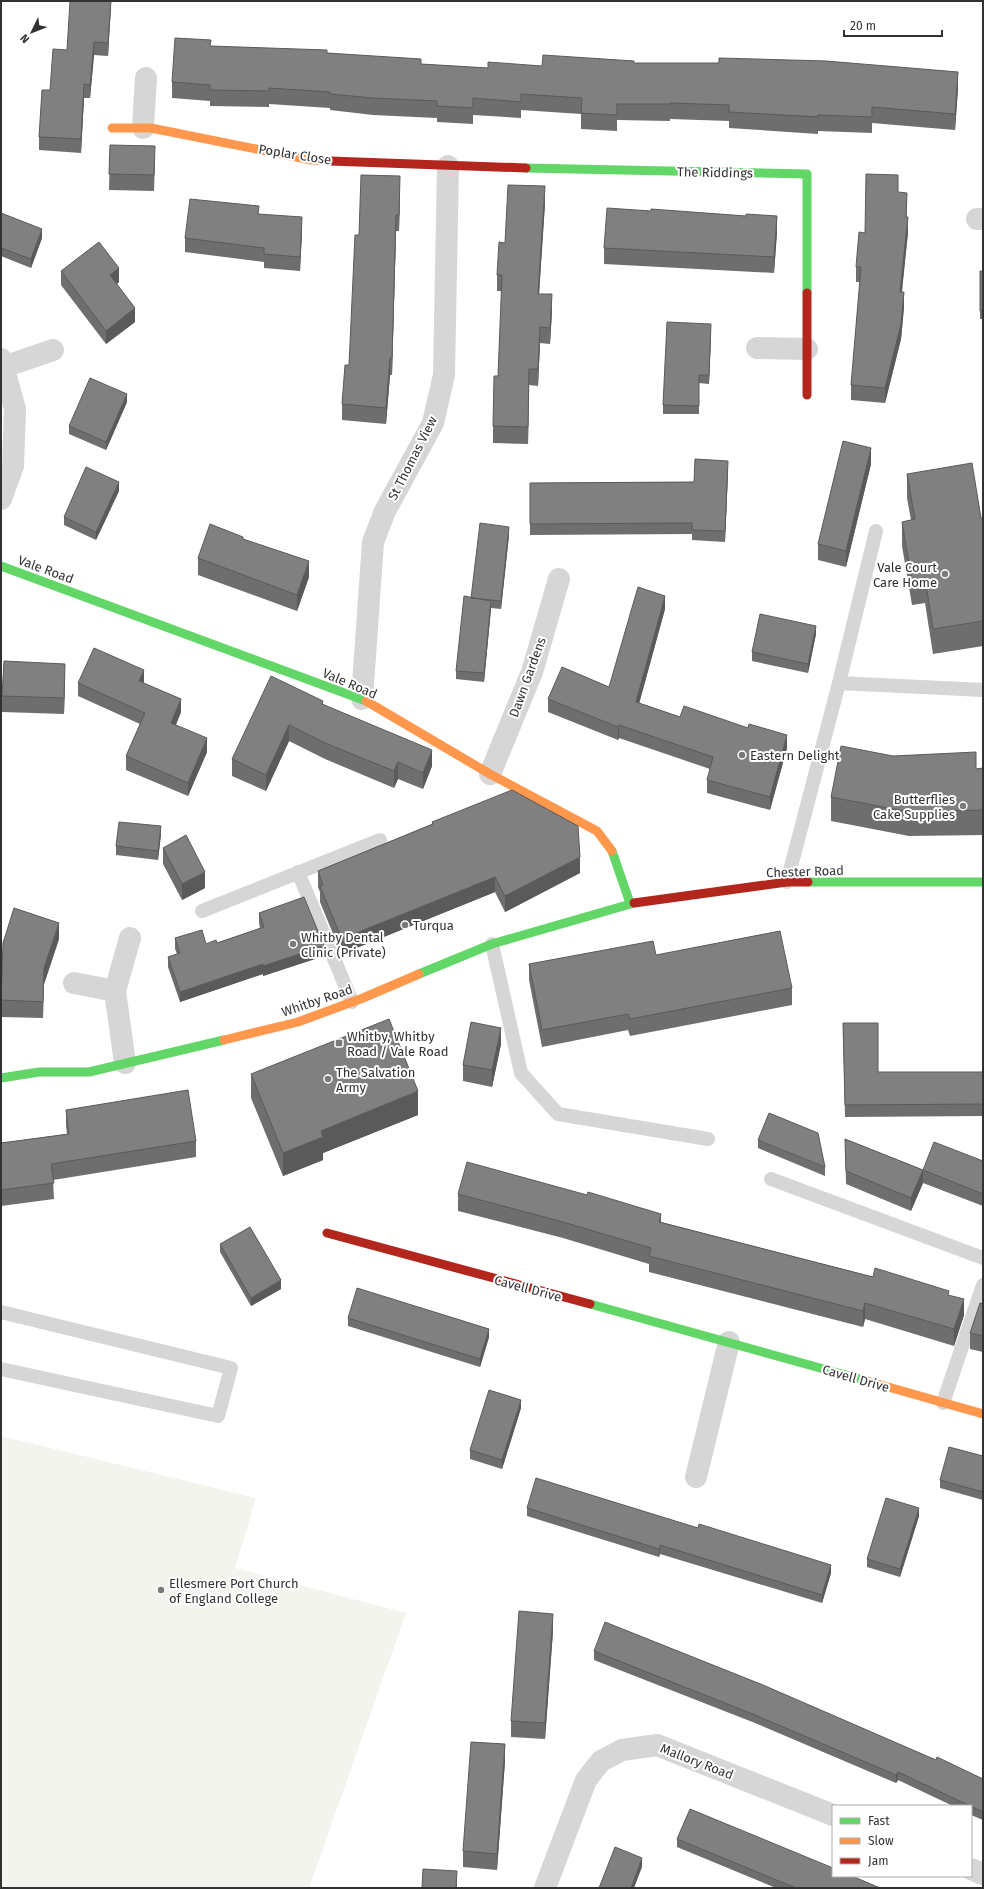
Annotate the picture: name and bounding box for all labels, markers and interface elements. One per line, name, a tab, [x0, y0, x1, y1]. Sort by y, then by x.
north arrow	[12, 12, 52, 52]
scale bar	[844, 12, 942, 38]
text: 20 m	[850, 19, 876, 33]
text: N	[18, 31, 32, 46]
street label: Poplar Close	[257, 141, 332, 168]
street label: The Riddings	[677, 164, 753, 181]
street label: St Thomas View	[385, 413, 440, 503]
street label: Vale Road	[16, 553, 76, 586]
place label: Vale Court Care Home	[873, 560, 937, 590]
marker: Vale Court Care Home	[940, 569, 950, 579]
street label: Dawn Gardens	[506, 635, 549, 719]
street label: Vale Road	[320, 665, 379, 702]
place label: Eastern Delight	[750, 748, 840, 763]
marker: Eastern Delight	[737, 750, 747, 760]
place label: Butterflies Cake Supplies	[873, 792, 955, 822]
marker: Butterflies Cake Supplies	[958, 801, 968, 811]
street label: Chester Road	[766, 863, 844, 880]
place label: Turqua	[413, 918, 454, 933]
marker: Turqua	[400, 920, 410, 930]
place label: Whitby Dental Clinic (Private)	[301, 930, 386, 960]
marker: Whitby Dental Clinic (Private)	[288, 939, 298, 949]
street label: Whitby Road	[280, 981, 355, 1020]
place label: Whitby, Whitby Road / Vale Road	[347, 1029, 449, 1059]
marker: Whitby, Whitby Road / Vale Road	[334, 1038, 344, 1048]
place label: The Salvation Army	[336, 1065, 415, 1095]
marker: The Salvation Army	[323, 1074, 333, 1084]
street label: Cavell Drive	[493, 1272, 563, 1305]
street label: Cavell Drive	[821, 1362, 891, 1395]
place label: Ellesmere Port Church of England College	[169, 1576, 299, 1606]
marker: Ellesmere Port Church of England College	[156, 1585, 166, 1595]
street label: Mallory Road	[658, 1741, 735, 1782]
legend	[832, 1805, 972, 1877]
text: Fast	[868, 1814, 890, 1828]
text: Slow	[868, 1834, 894, 1848]
text: Jam	[868, 1854, 888, 1868]

